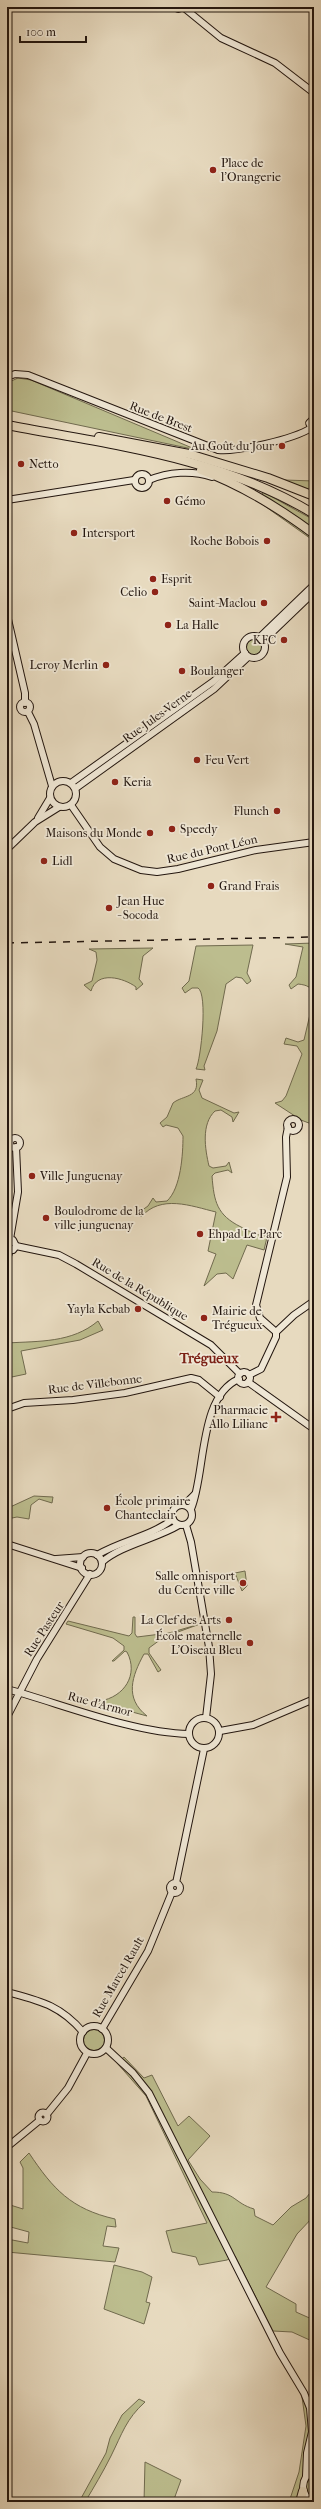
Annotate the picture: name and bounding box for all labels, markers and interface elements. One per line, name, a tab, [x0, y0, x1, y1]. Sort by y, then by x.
scale bar	[20, 18, 86, 44]
text: 100 m	[26, 25, 56, 39]
place label: Place de l'Orangerie	[220, 156, 281, 184]
marker: Place de l'Orangerie	[208, 165, 218, 175]
street label: Rue de Brest	[128, 399, 195, 436]
place label: Au Goût du Jour	[190, 439, 275, 453]
marker: Au Goût du Jour	[277, 441, 287, 451]
place label: Netto	[29, 457, 58, 471]
marker: Netto	[16, 459, 26, 469]
place label: Gémo	[175, 494, 205, 508]
marker: Gémo	[162, 496, 172, 506]
place label: Intersport	[82, 526, 136, 540]
marker: Intersport	[69, 528, 79, 538]
place label: Roche Bobois	[190, 534, 260, 548]
marker: Roche Bobois	[262, 536, 272, 546]
place label: Esprit	[161, 572, 193, 586]
marker: Esprit	[148, 574, 158, 584]
place label: Celio	[120, 585, 147, 599]
marker: Celio	[150, 587, 160, 597]
place label: Saint-Maclou	[189, 596, 256, 610]
marker: Saint-Maclou	[259, 598, 269, 608]
place label: La Halle	[176, 618, 219, 632]
marker: La Halle	[163, 620, 173, 630]
place label: KFC	[253, 633, 276, 647]
marker: KFC	[279, 635, 289, 645]
place label: Leroy Merlin	[29, 658, 98, 672]
marker: Leroy Merlin	[101, 660, 111, 670]
place label: Boulanger	[190, 664, 245, 678]
marker: Boulanger	[177, 666, 187, 676]
street label: Rue Jules Verne	[120, 686, 194, 746]
place label: Feu Vert	[205, 753, 250, 767]
marker: Feu Vert	[192, 755, 202, 765]
place label: Keria	[123, 775, 152, 789]
marker: Keria	[110, 777, 120, 787]
place label: Flunch	[234, 804, 269, 818]
marker: Flunch	[272, 806, 282, 816]
place label: Speedy	[180, 822, 218, 836]
marker: Speedy	[167, 824, 177, 834]
place label: Maisons du Monde	[45, 826, 142, 840]
marker: Maisons du Monde	[145, 828, 155, 838]
street label: Rue du Pont Léon	[165, 832, 259, 866]
place label: Lidl	[52, 854, 73, 868]
marker: Lidl	[39, 856, 49, 866]
place label: Grand Frais	[219, 879, 280, 893]
marker: Grand Frais	[206, 881, 216, 891]
place label: Jean Hue - Socoda	[116, 894, 164, 922]
marker: Jean Hue - Socoda	[104, 903, 114, 913]
place label: Ville Junguenay	[39, 1169, 123, 1183]
marker: Ville Junguenay	[27, 1171, 37, 1181]
place label: Boulodrome de la ville junguenay	[54, 1204, 144, 1232]
marker: Boulodrome de la ville junguenay	[41, 1213, 51, 1223]
place label: Ehpad Le Parc	[208, 1227, 282, 1241]
marker: Ehpad Le Parc	[195, 1229, 205, 1239]
street label: Rue de la République	[89, 1255, 191, 1323]
place label: Yayla Kebab	[66, 1302, 130, 1316]
marker: Yayla Kebab	[133, 1304, 143, 1314]
place label: Mairie de Trégueux	[212, 1304, 263, 1332]
marker: Mairie de Trégueux	[199, 1313, 209, 1323]
district label: Trégueux	[179, 1350, 239, 1367]
street label: Rue de Villebonne	[47, 1371, 143, 1397]
place label: Pharmacie Allo Liliane	[208, 1403, 268, 1431]
marker: Pharmacie Allo Liliane	[271, 1412, 281, 1422]
place label: École primaire Chanteclair	[115, 1493, 191, 1522]
marker: École primaire Chanteclair	[102, 1503, 112, 1513]
place label: Salle omnisport du Centre ville	[155, 1569, 236, 1597]
marker: Salle omnisport du Centre ville	[238, 1578, 248, 1588]
street label: Rue Pasteur	[21, 1598, 67, 1659]
place label: La Clef des Arts	[141, 1613, 222, 1627]
marker: La Clef des Arts	[224, 1615, 234, 1625]
place label: École maternelle L'Oiseau Bleu	[156, 1628, 242, 1657]
marker: École maternelle L'Oiseau Bleu	[245, 1638, 255, 1648]
street label: Rue d'Armor	[66, 1689, 135, 1720]
street label: Rue Marcel Rault	[89, 1933, 147, 2020]

